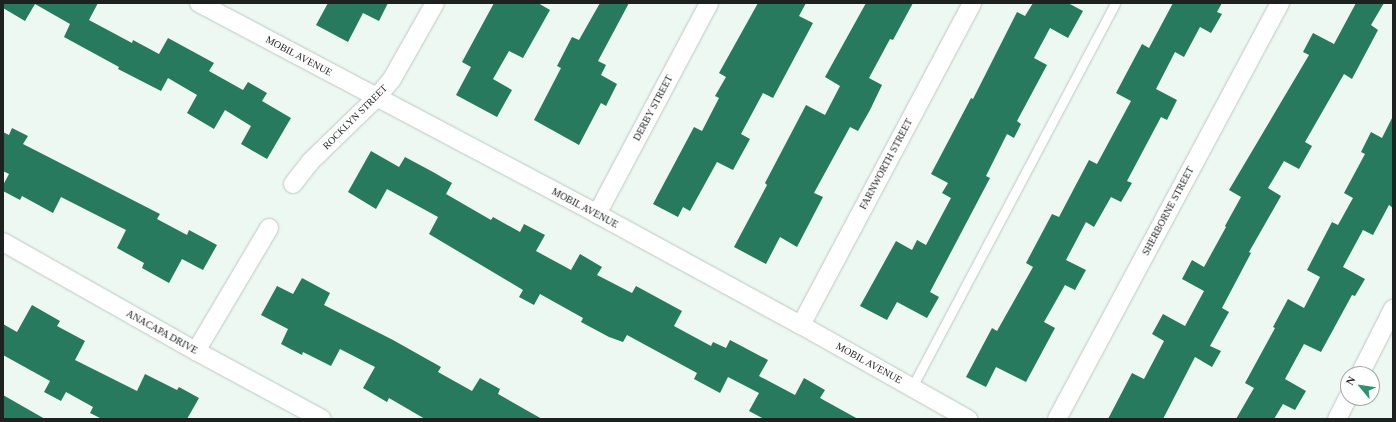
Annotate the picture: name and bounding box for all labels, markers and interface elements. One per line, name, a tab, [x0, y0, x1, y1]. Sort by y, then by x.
street label: MOBIL AVENUE	[263, 33, 335, 79]
street label: DERBY STREET	[631, 73, 675, 143]
street label: ROCKLYN STREET	[320, 82, 390, 152]
street label: FARNWORTH STREET	[857, 117, 915, 211]
street label: SHERBORNE STREET	[1140, 165, 1196, 257]
street label: MOBIL AVENUE	[549, 185, 621, 231]
street label: ANACAPA DRIVE	[124, 307, 200, 357]
street label: MOBIL AVENUE	[833, 340, 905, 386]
north arrow	[1340, 366, 1380, 406]
text: N	[1343, 374, 1358, 387]

